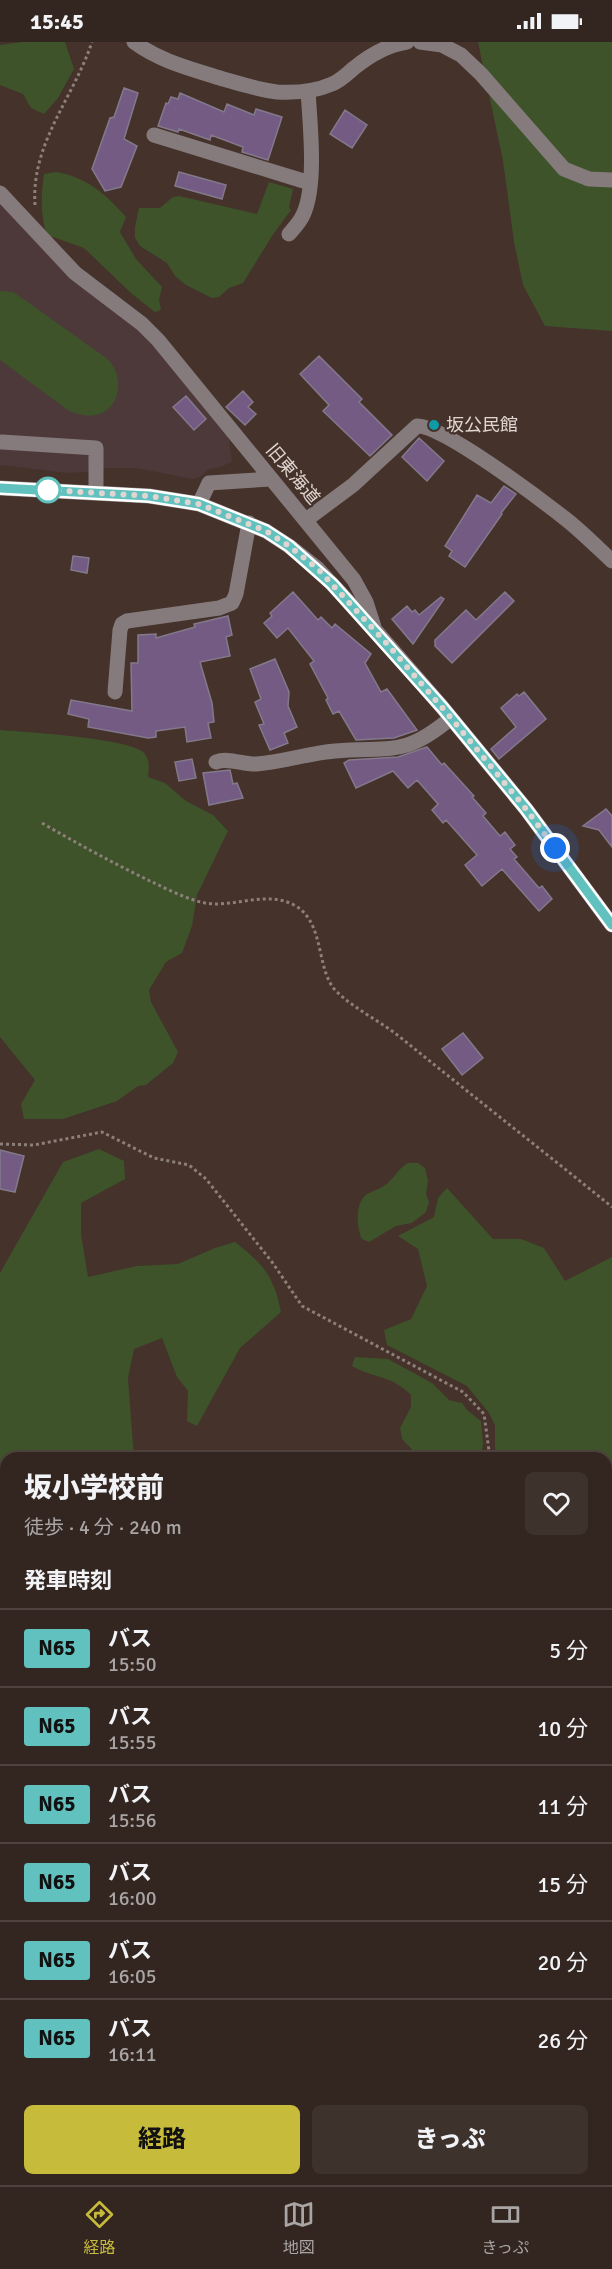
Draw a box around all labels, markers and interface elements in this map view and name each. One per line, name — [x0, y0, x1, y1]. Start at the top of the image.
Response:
text: 15:45 — [30, 8, 84, 35]
place label: 坂公民館 — [446, 414, 518, 436]
marker: 坂公民館 — [427, 418, 441, 432]
street label: 旧東海道 — [261, 439, 325, 509]
unlabelled marker — [35, 477, 61, 503]
your location — [540, 833, 570, 863]
text: 坂小学校前 — [24, 1471, 164, 1505]
button: heart — [525, 1472, 588, 1535]
text: 徒歩 · 4 分 · 240 m — [24, 1515, 182, 1540]
text: 発車時刻 — [24, 1567, 112, 1594]
text: バス — [108, 1625, 152, 1652]
text: N65 — [38, 1635, 76, 1661]
text: 5 分 — [549, 1637, 588, 1664]
text: 15:50 — [108, 1652, 157, 1677]
text: バス — [108, 1703, 152, 1730]
text: N65 — [38, 1713, 76, 1739]
text: 10 分 — [537, 1715, 588, 1742]
text: 15:55 — [108, 1730, 157, 1755]
text: バス — [108, 1781, 152, 1808]
text: N65 — [38, 1791, 76, 1817]
text: 11 分 — [537, 1793, 588, 1820]
text: 15:56 — [108, 1808, 157, 1833]
text: バス — [108, 1859, 152, 1886]
text: N65 — [38, 1869, 76, 1895]
text: 15 分 — [537, 1871, 588, 1898]
text: 16:00 — [108, 1886, 157, 1911]
text: バス — [108, 1937, 152, 1964]
text: N65 — [38, 1947, 76, 1973]
text: 20 分 — [537, 1949, 588, 1976]
text: 16:05 — [108, 1964, 157, 1989]
text: バス — [108, 2015, 152, 2042]
text: N65 — [38, 2025, 76, 2051]
text: 26 分 — [537, 2027, 588, 2054]
text: 16:11 — [108, 2042, 157, 2067]
button: 経路 — [24, 2105, 300, 2174]
button: きっぷ — [312, 2105, 588, 2174]
tab: 経路 — [83, 2198, 116, 2258]
tab: 地図 — [282, 2198, 315, 2258]
tab: きっぷ — [482, 2198, 529, 2258]

